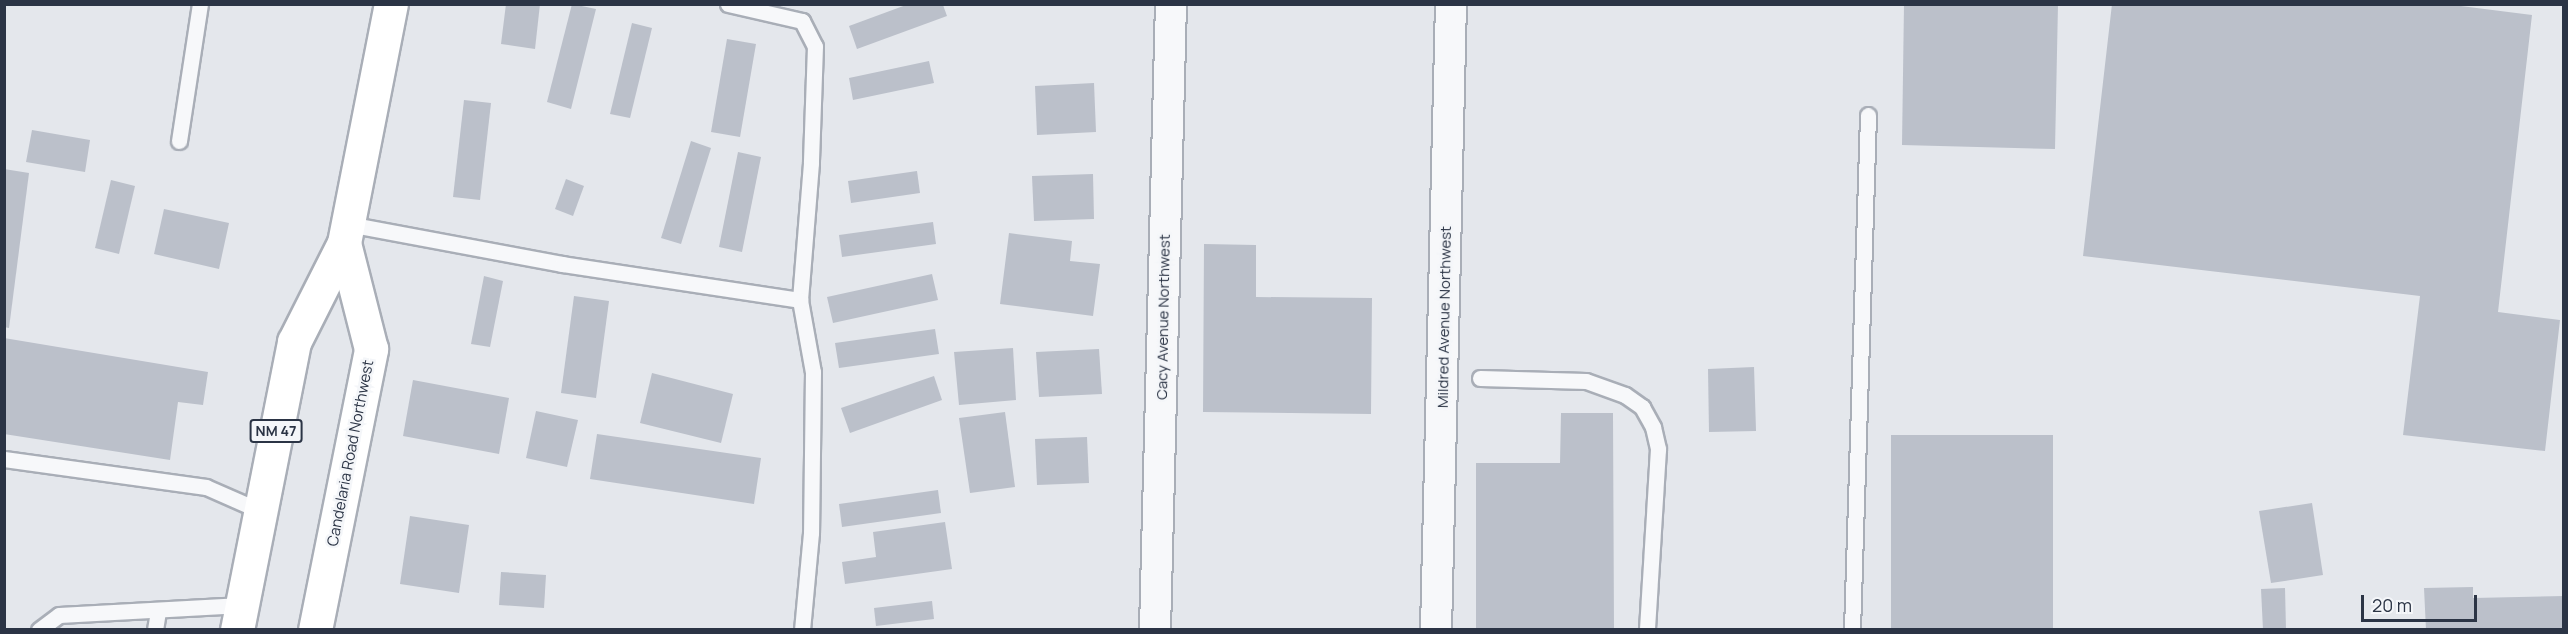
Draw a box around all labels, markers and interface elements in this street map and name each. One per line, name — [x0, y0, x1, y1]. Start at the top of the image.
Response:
street label: Mildred Avenue Northwest — [1433, 226, 1455, 408]
street label: Cacy Avenue Northwest — [1153, 234, 1173, 400]
street label: Candelaria Road Northwest — [323, 358, 377, 548]
road number: NM 47 — [249, 420, 303, 442]
scale bar — [2364, 583, 2480, 621]
text: 20 m — [2372, 593, 2412, 617]

